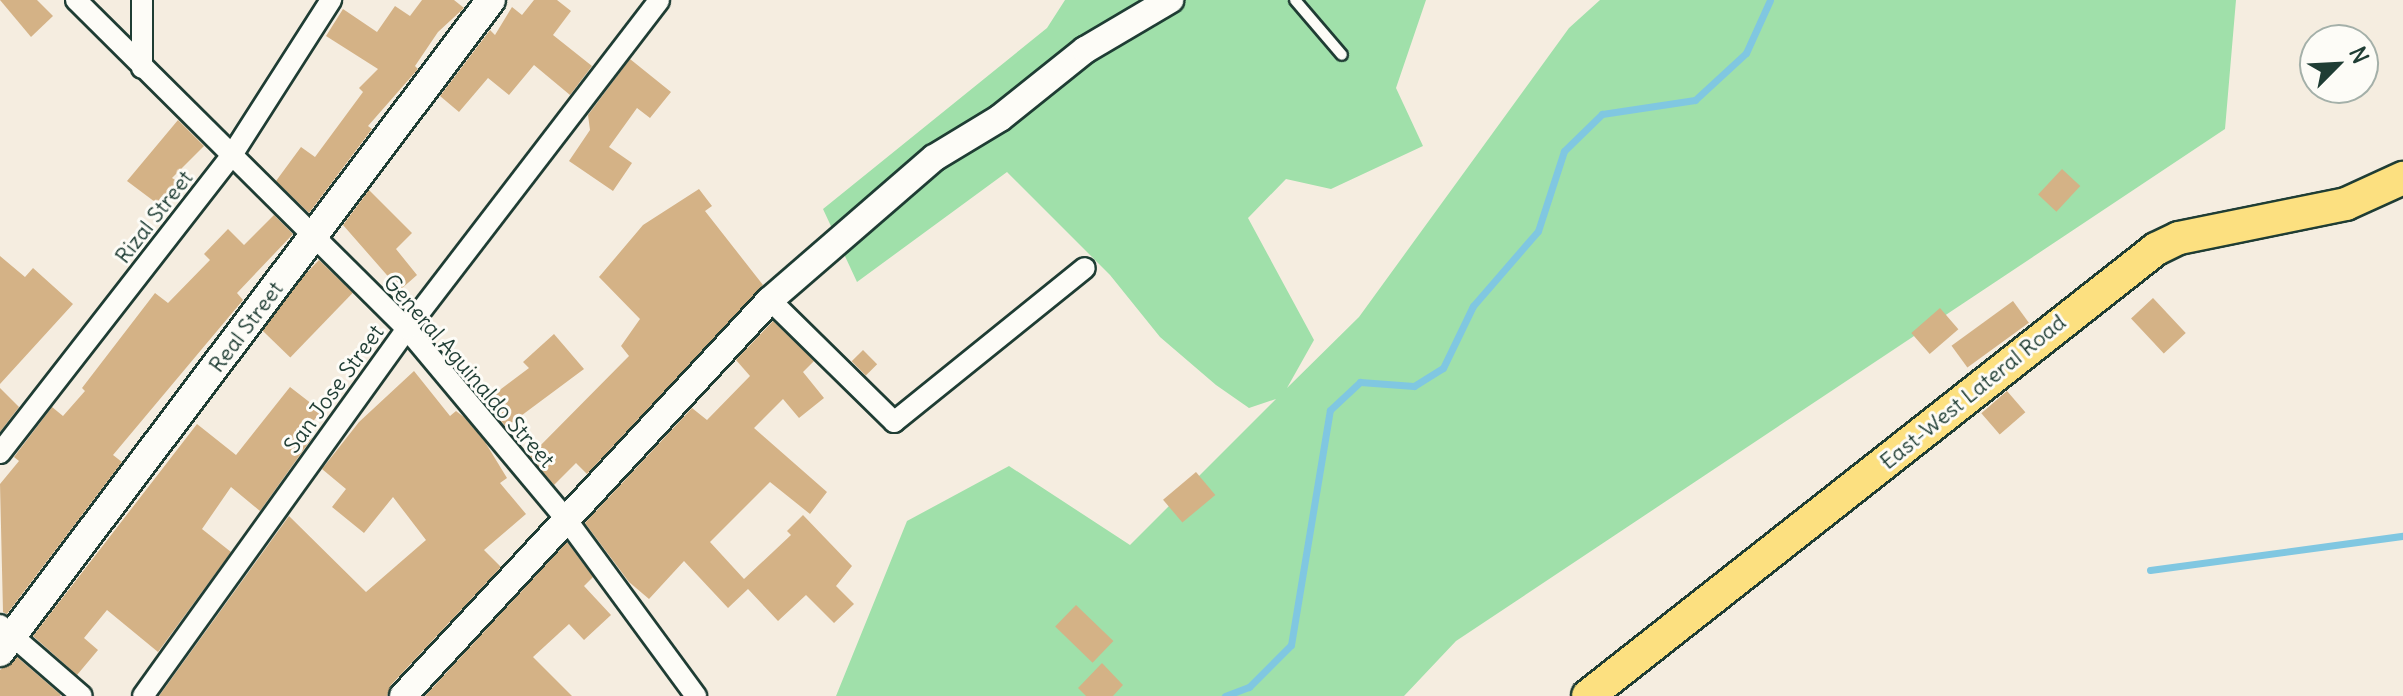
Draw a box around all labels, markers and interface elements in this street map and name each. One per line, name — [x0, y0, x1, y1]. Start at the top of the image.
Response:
north arrow — [2299, 24, 2379, 104]
text: N — [2343, 42, 2375, 68]
street label: Rizal Street — [110, 165, 198, 269]
street label: General Aguinaldo Street — [378, 269, 560, 473]
street label: Real Street — [203, 276, 289, 378]
street label: East-West Lateral Road — [1875, 309, 2071, 475]
street label: San Jose Street — [279, 320, 389, 458]

